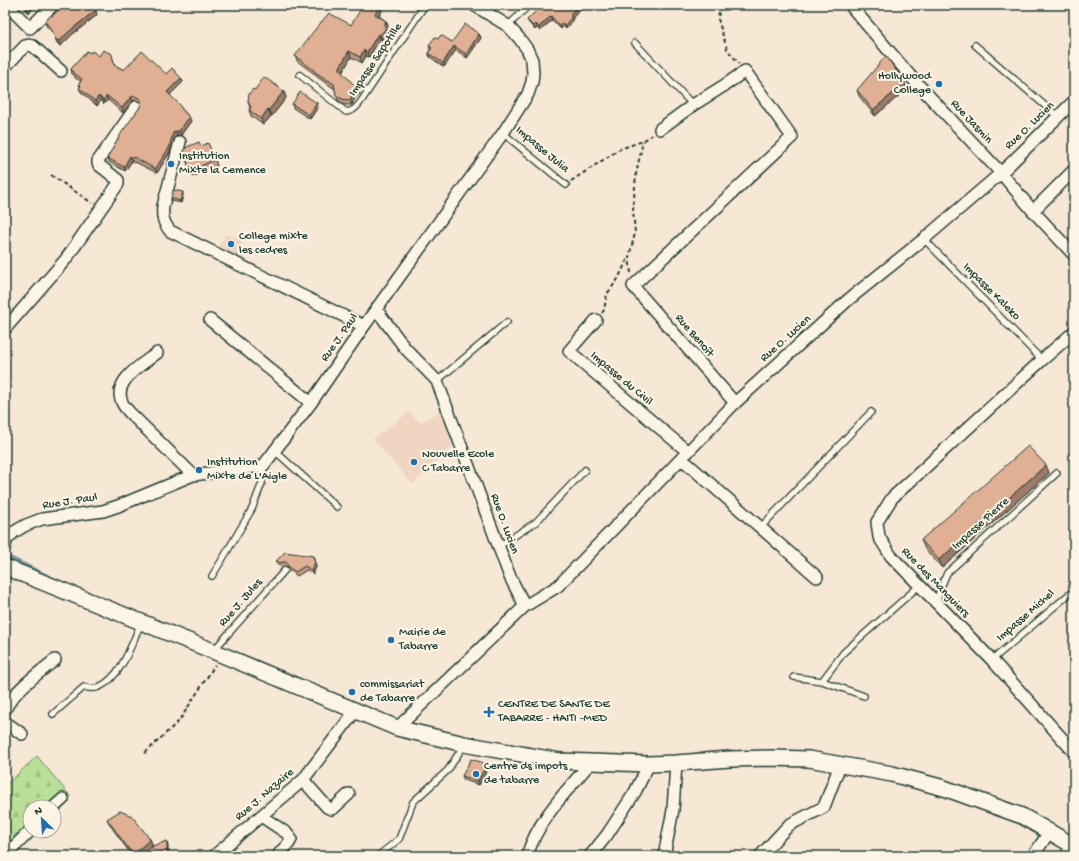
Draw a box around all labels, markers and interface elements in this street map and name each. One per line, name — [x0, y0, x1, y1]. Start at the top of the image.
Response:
street label: Impasse Sapotille — [346, 20, 406, 99]
place label: Hollywood College — [878, 70, 932, 98]
marker: Hollywood College — [934, 79, 944, 89]
street label: Rue Jasmin — [947, 97, 995, 147]
street label: Rue O. Lucien — [1002, 99, 1058, 153]
street label: Impasse Julia — [512, 124, 572, 177]
place label: Institution Mixte la Cemence — [179, 150, 267, 178]
marker: Institution Mixte la Cemence — [166, 159, 176, 169]
place label: College mixte les cedres — [239, 230, 308, 258]
marker: College mixte les cedres — [226, 239, 236, 249]
street label: Impasse Kaleko — [959, 260, 1023, 324]
street label: Rue J. Paul — [318, 311, 362, 365]
street label: Rue Benoît — [671, 312, 717, 361]
street label: Rue O. Lucien — [758, 312, 814, 365]
street label: Impasse du Civil — [587, 349, 655, 409]
place label: Nouvelle Ecole C Tabarre — [422, 448, 495, 476]
place label: Institution Mixte de L'Aigle — [207, 456, 288, 484]
marker: Nouvelle Ecole C Tabarre — [409, 457, 419, 467]
marker: Institution Mixte de L'Aigle — [194, 465, 204, 475]
street label: Rue J. Paul — [42, 491, 99, 513]
street label: Rue O. Lucien — [487, 492, 522, 556]
street label: Impasse Pierre — [950, 494, 1013, 553]
street label: Rue des Manguiers — [898, 545, 972, 621]
street label: Rue J. Jules — [216, 576, 266, 630]
street label: Impasse Michel — [994, 587, 1058, 645]
place label: Mairie de Tabarre — [398, 626, 447, 654]
marker: Mairie de Tabarre — [386, 635, 396, 645]
place label: commissariat de Tabarre — [360, 678, 425, 706]
marker: commissariat de Tabarre — [347, 687, 357, 697]
place label: CENTRE DE SANTE DE TABARRE - HAITI -MED — [497, 698, 610, 726]
marker: CENTRE DE SANTE DE TABARRE - HAITI -MED — [483, 706, 495, 718]
place label: Centre ds impots de tabarre — [484, 760, 568, 788]
street label: Rue J. Nazaire — [233, 765, 298, 824]
marker: Centre ds impots de tabarre — [471, 769, 481, 779]
north arrow — [22, 799, 62, 839]
text: N — [33, 805, 44, 819]

